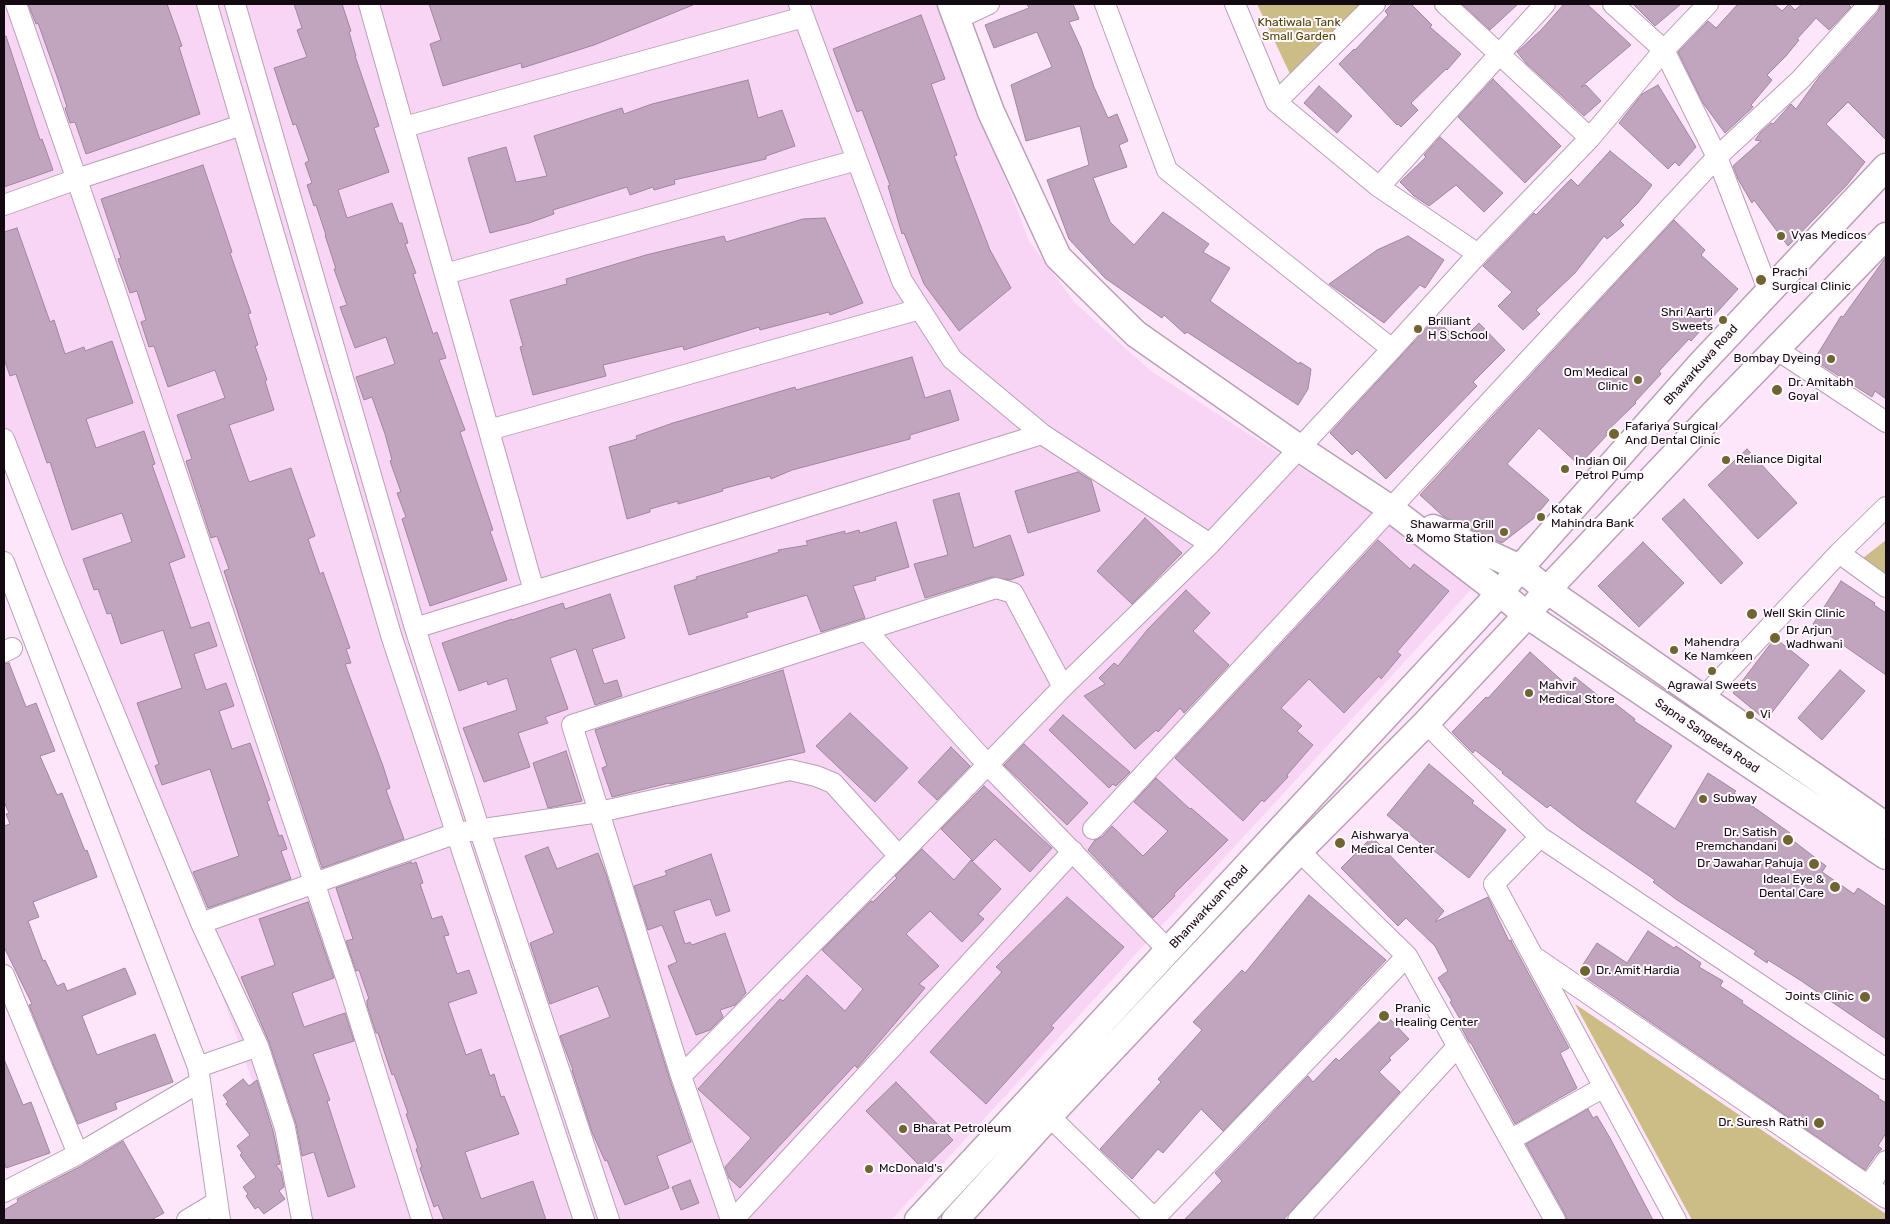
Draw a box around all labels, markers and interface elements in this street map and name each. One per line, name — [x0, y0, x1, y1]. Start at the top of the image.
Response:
park label: Khatiwala Tank Small Garden — [1257, 16, 1341, 44]
place label: Vyas Medicos — [1791, 229, 1867, 243]
marker: Vyas Medicos — [1775, 230, 1787, 242]
place label: Prachi Surgical Clinic — [1772, 266, 1851, 294]
marker: Prachi Surgical Clinic — [1754, 273, 1768, 287]
place label: Shri Aarti Sweets — [1661, 306, 1713, 334]
marker: Shri Aarti Sweets — [1717, 314, 1729, 326]
place label: Brilliant H S School — [1428, 315, 1488, 343]
street label: Bhawarkuwa Road — [1661, 322, 1741, 408]
marker: Brilliant H S School — [1412, 323, 1424, 335]
place label: Bombay Dyeing — [1734, 352, 1821, 366]
marker: Bombay Dyeing — [1825, 353, 1837, 365]
place label: Om Medical Clinic — [1564, 366, 1628, 394]
marker: Om Medical Clinic — [1632, 374, 1644, 386]
place label: Dr. Amitabh Goyal — [1788, 376, 1854, 404]
marker: Dr. Amitabh Goyal — [1770, 383, 1784, 397]
place label: Fafariya Surgical And Dental Clinic — [1625, 420, 1720, 448]
marker: Fafariya Surgical And Dental Clinic — [1607, 427, 1621, 441]
place label: Reliance Digital — [1736, 453, 1822, 467]
marker: Reliance Digital — [1720, 454, 1732, 466]
place label: Indian Oil Petrol Pump — [1575, 455, 1644, 483]
marker: Indian Oil Petrol Pump — [1559, 463, 1571, 475]
place label: Kotak Mahindra Bank — [1551, 503, 1634, 531]
marker: Kotak Mahindra Bank — [1535, 511, 1547, 523]
place label: Shawarma Grill & Momo Station — [1405, 518, 1494, 546]
marker: Shawarma Grill & Momo Station — [1498, 526, 1510, 538]
marker: Well Skin Clinic — [1745, 607, 1759, 621]
place label: Well Skin Clinic — [1763, 607, 1845, 621]
place label: Dr Arjun Wadhwani — [1786, 624, 1843, 652]
marker: Dr Arjun Wadhwani — [1768, 631, 1782, 645]
place label: Mahendra Ke Namkeen — [1684, 636, 1753, 664]
marker: Mahendra Ke Namkeen — [1668, 644, 1680, 656]
marker: Agrawal Sweets — [1706, 665, 1718, 677]
place label: Mahvir Medical Store — [1539, 679, 1615, 707]
place label: Agrawal Sweets — [1667, 679, 1757, 693]
marker: Mahvir Medical Store — [1523, 687, 1535, 699]
street label: Sapna Sangeeta Road — [1652, 696, 1762, 776]
place label: Vi — [1760, 708, 1771, 722]
marker: Vi — [1744, 709, 1756, 721]
place label: Subway — [1713, 792, 1757, 806]
marker: Subway — [1697, 793, 1709, 805]
place label: Dr. Satish Premchandani — [1696, 826, 1777, 854]
place label: Aishwarya Medical Center — [1351, 829, 1434, 857]
marker: Dr. Satish Premchandani — [1781, 833, 1795, 847]
marker: Aishwarya Medical Center — [1333, 836, 1347, 850]
place label: Dr Jawahar Pahuja — [1697, 857, 1803, 871]
marker: Dr Jawahar Pahuja — [1807, 857, 1821, 871]
street label: Bhanwarkuan Road — [1167, 862, 1251, 952]
place label: Ideal Eye & Dental Care — [1759, 873, 1824, 901]
marker: Ideal Eye & Dental Care — [1828, 880, 1842, 894]
marker: Dr. Amit Hardia — [1578, 964, 1592, 978]
place label: Dr. Amit Hardia — [1596, 964, 1680, 978]
place label: Joints Clinic — [1785, 990, 1854, 1004]
marker: Joints Clinic — [1858, 990, 1872, 1004]
place label: Pranic Healing Center — [1395, 1002, 1478, 1030]
marker: Pranic Healing Center — [1377, 1009, 1391, 1023]
place label: Dr. Suresh Rathi — [1718, 1116, 1808, 1130]
marker: Dr. Suresh Rathi — [1812, 1116, 1826, 1130]
place label: Bharat Petroleum — [913, 1122, 1011, 1136]
marker: Bharat Petroleum — [897, 1123, 909, 1135]
place label: McDonald's — [879, 1162, 943, 1176]
marker: McDonald's — [863, 1163, 875, 1175]

